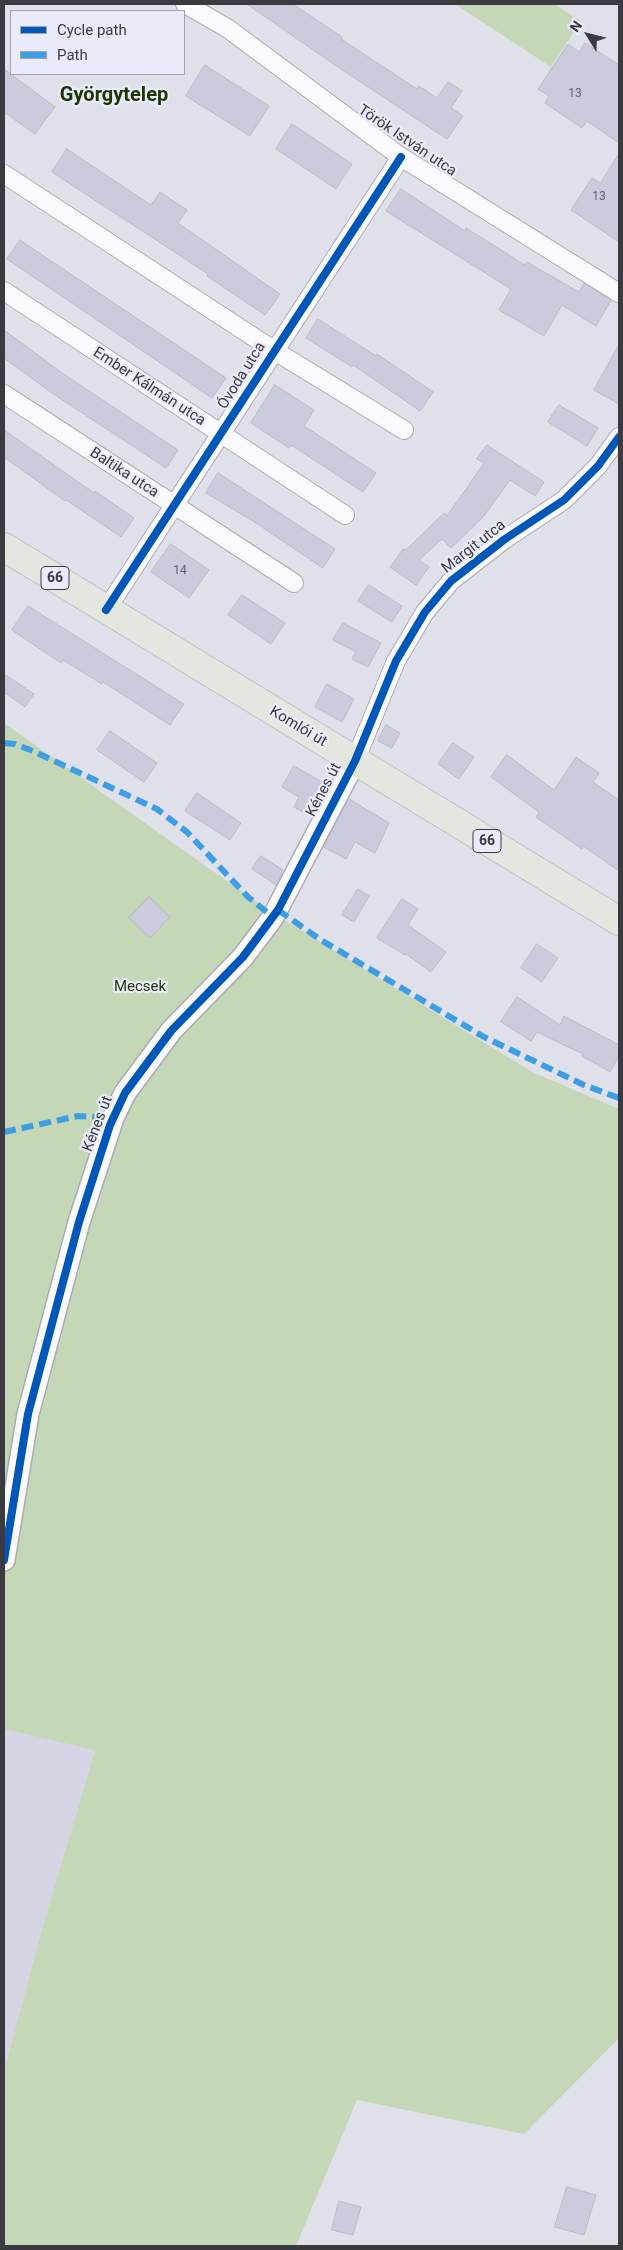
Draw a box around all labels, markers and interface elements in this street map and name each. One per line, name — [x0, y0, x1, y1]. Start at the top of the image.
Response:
legend — [10, 10, 185, 75]
north arrow — [563, 10, 613, 60]
text: N — [566, 17, 585, 35]
text: Cycle path — [57, 21, 127, 39]
text: Path — [57, 46, 88, 64]
district label: Györgytelep — [60, 84, 168, 108]
house number: 13 — [568, 87, 582, 101]
street label: Török István utca — [354, 101, 460, 181]
house number: 13 — [592, 190, 606, 204]
street label: Óvoda utca — [214, 339, 270, 413]
street label: Ember Kálmán utca — [89, 344, 209, 430]
street label: Baltika utca — [86, 444, 162, 502]
street label: Margit utca — [438, 516, 510, 578]
house number: 14 — [173, 564, 187, 578]
road number: 66 — [41, 566, 69, 590]
street label: Komlói út — [266, 703, 330, 751]
street label: Kénes út — [302, 760, 346, 820]
road number: 66 — [473, 829, 501, 852]
park label: Mecsek — [114, 978, 166, 996]
street label: Kénes út — [79, 1094, 117, 1154]

